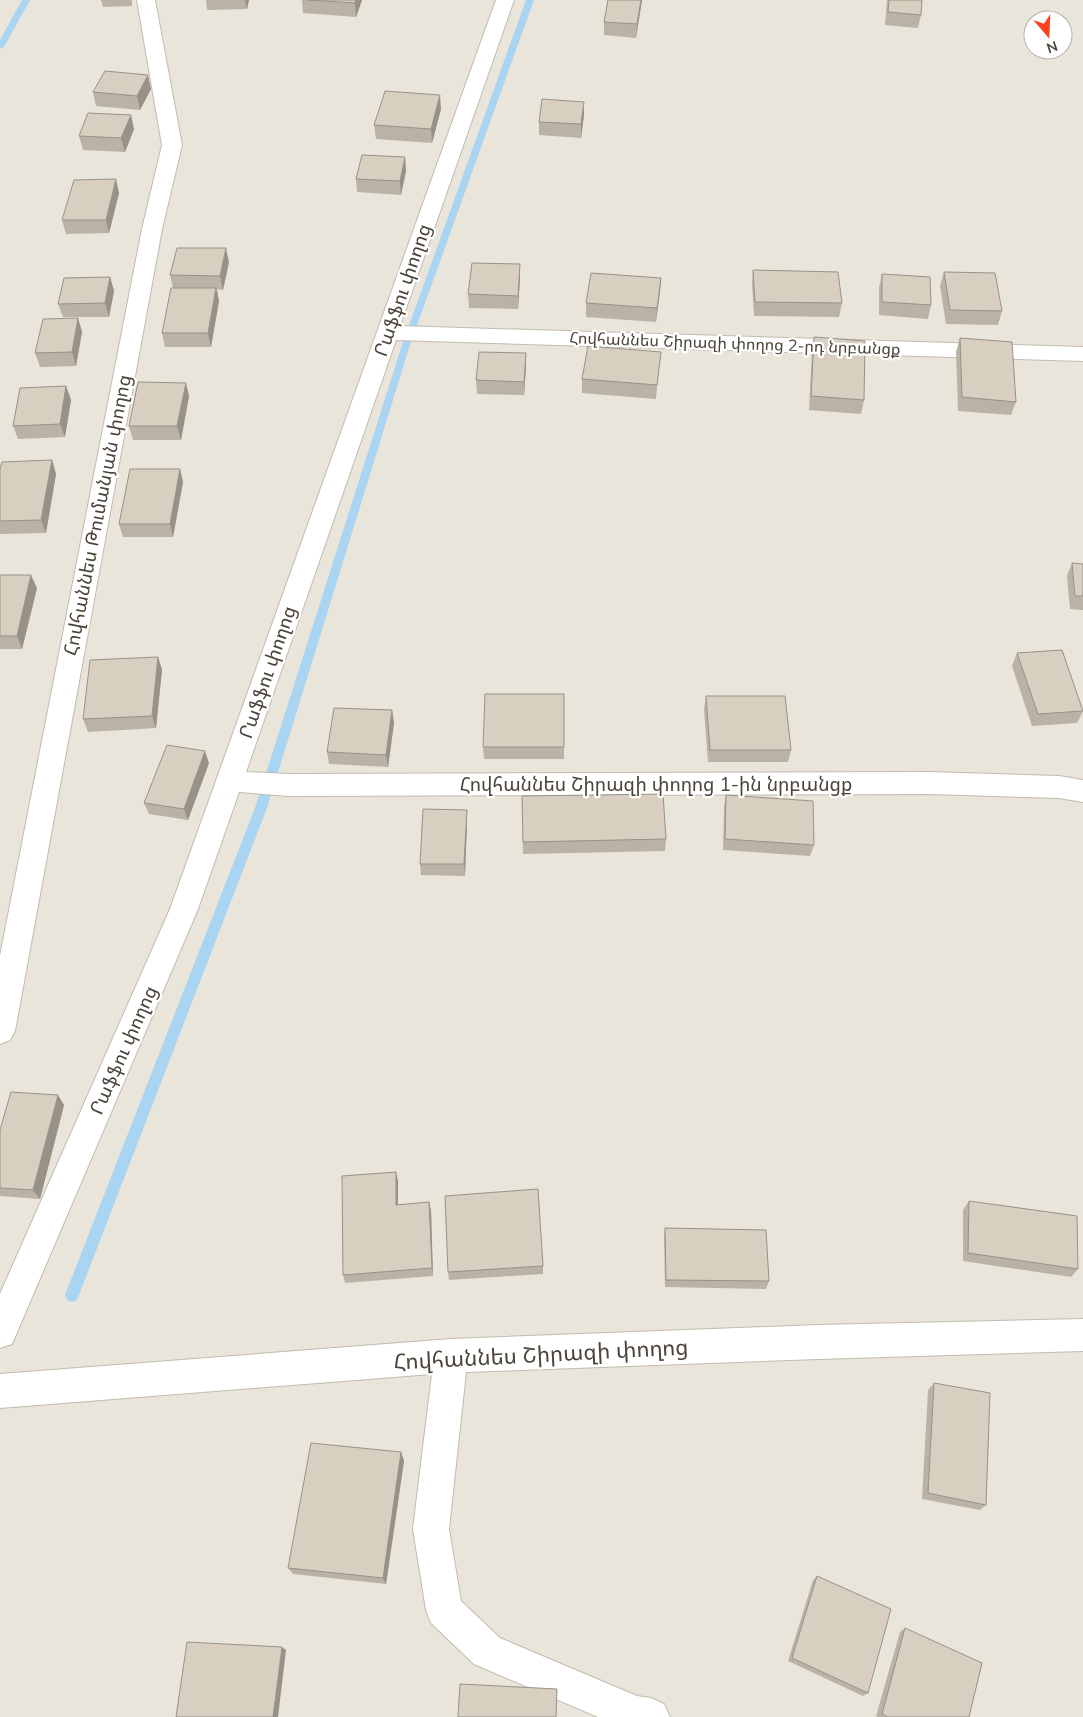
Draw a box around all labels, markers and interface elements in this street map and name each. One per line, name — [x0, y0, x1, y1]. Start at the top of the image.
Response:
north arrow — [1023, 10, 1073, 60]
text: N — [1044, 37, 1060, 58]
street label: Րաֆֆու փողոց — [368, 221, 436, 359]
street label: Հովհաննես Շիրազի փողոց 2-րդ նրբանցք — [569, 327, 901, 359]
street label: Հովհաննես Թումանյան փողոց — [58, 372, 136, 658]
street label: Րաֆֆու փողոց — [233, 603, 301, 741]
street label: Հովհաննես Շիրազի փողոց 1-ին նրբանցք — [460, 772, 852, 796]
street label: Րաֆֆու փողոց — [84, 982, 162, 1118]
street label: Հովհաննես Շիրազի փողոց — [393, 1332, 689, 1376]

